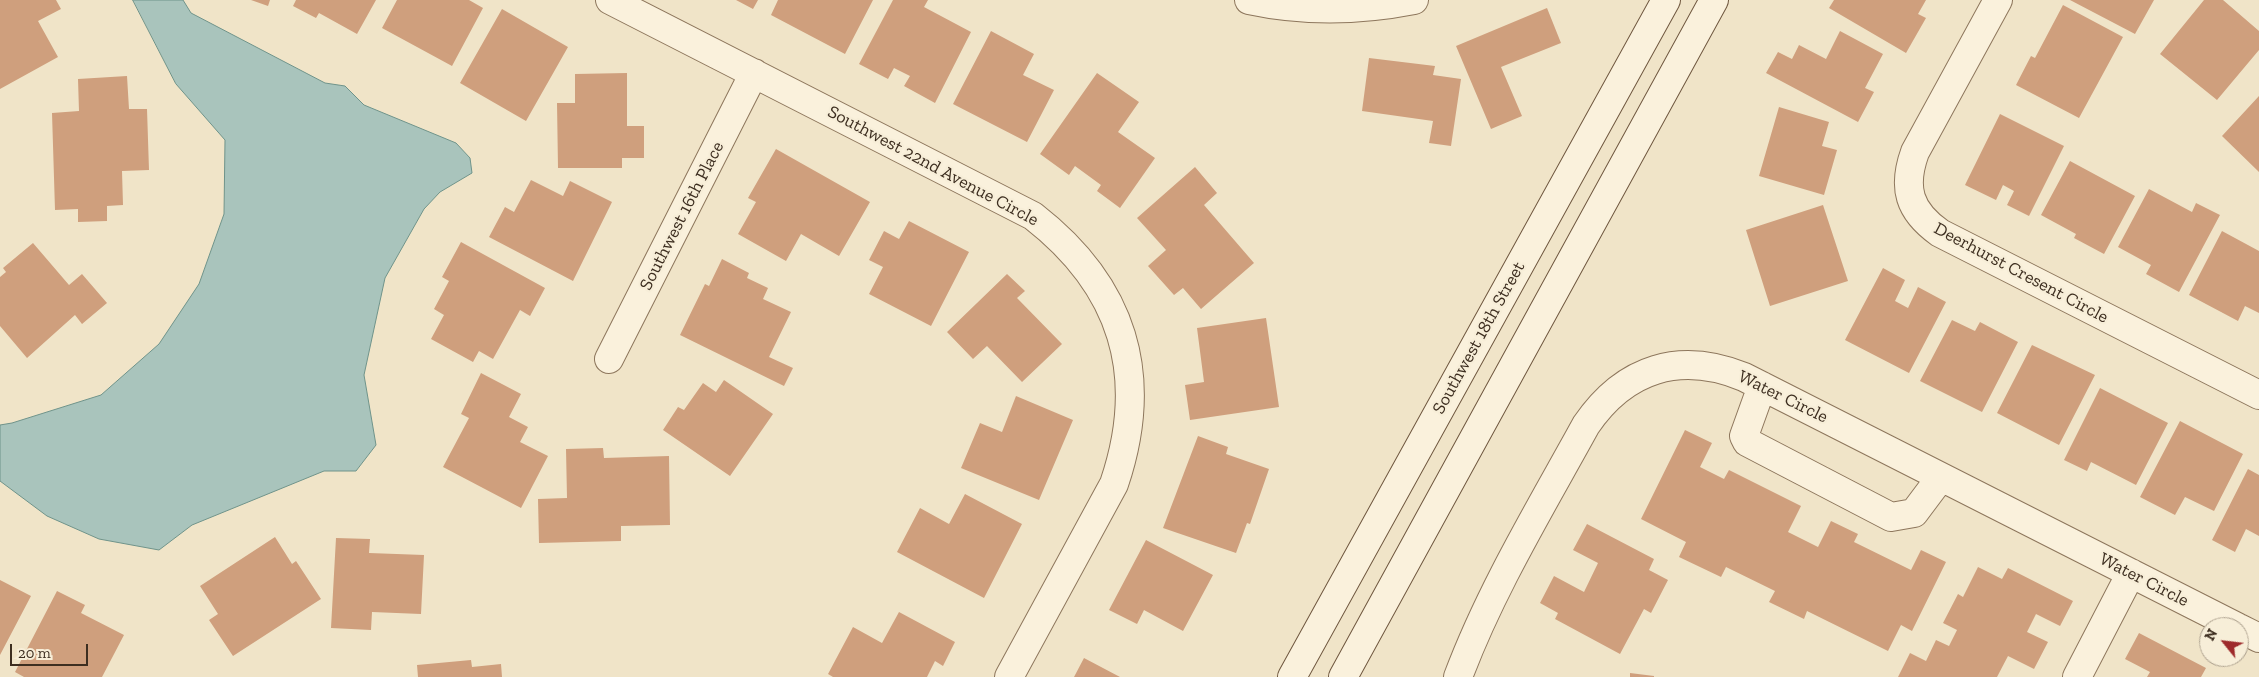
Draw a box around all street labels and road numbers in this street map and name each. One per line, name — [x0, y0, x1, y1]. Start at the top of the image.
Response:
street label: Southwest 22nd Avenue Circle — [824, 101, 1042, 231]
street label: Southwest 16th Place — [635, 138, 729, 294]
street label: Deerhurst Cresent Circle — [1930, 218, 2112, 328]
street label: Southwest 18th Street — [1428, 258, 1530, 418]
street label: Water Circle — [1735, 366, 1831, 428]
street label: Water Circle — [2096, 548, 2192, 612]

